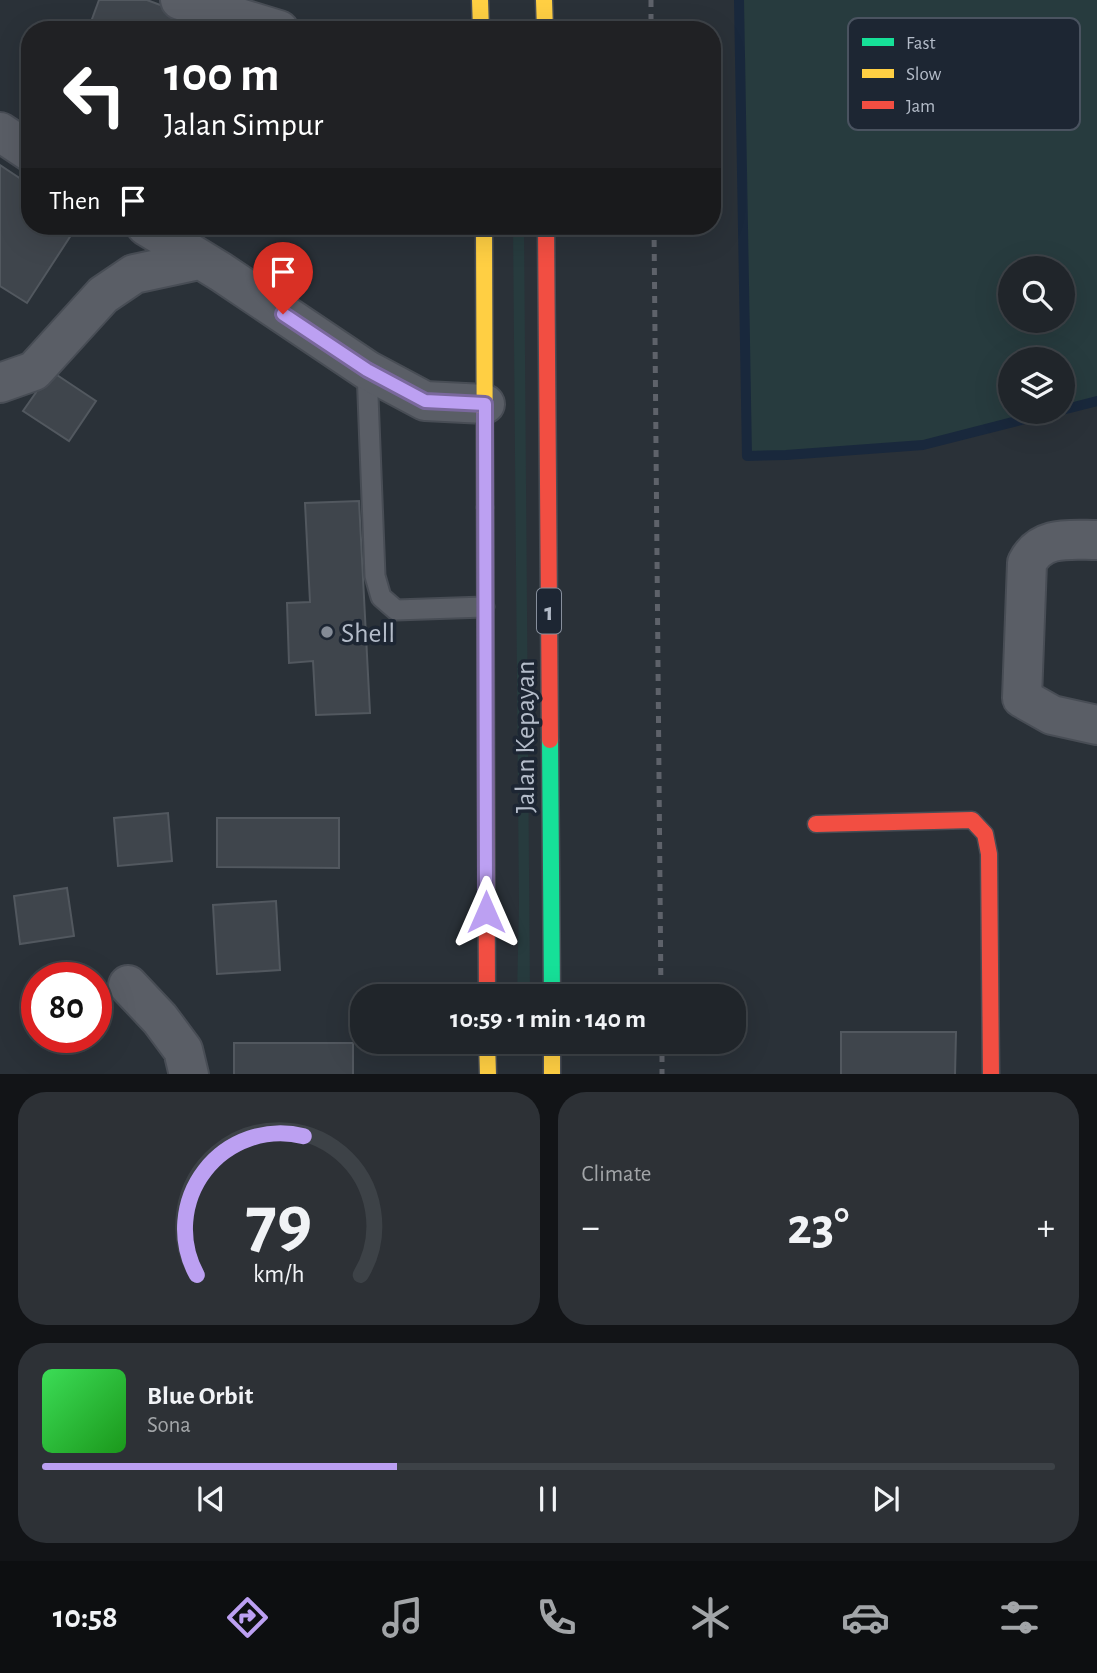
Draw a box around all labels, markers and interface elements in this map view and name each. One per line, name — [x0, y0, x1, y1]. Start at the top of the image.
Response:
legend — [848, 18, 1080, 130]
text: Fast — [906, 34, 936, 53]
icon: left — [49, 49, 140, 140]
text: 100 m — [164, 51, 280, 100]
text: Slow — [906, 65, 942, 84]
text: Jam — [906, 97, 935, 116]
text: Jalan Simpur — [164, 109, 323, 141]
icon: arrive — [114, 182, 152, 220]
text: Then — [49, 188, 100, 214]
pin — [253, 242, 313, 314]
icon: arrive — [264, 253, 302, 291]
map controls — [998, 256, 1075, 424]
button: search — [998, 256, 1075, 333]
button: layers — [998, 347, 1075, 424]
road number: 1 — [537, 589, 561, 634]
place label: Shell — [341, 620, 395, 648]
marker: Shell — [319, 624, 335, 640]
street label: Jalan Kepayan — [512, 661, 540, 813]
position arrow — [449, 875, 523, 949]
speed limit sign: 80 — [21, 962, 112, 1053]
text: 10:59 · 1 min · 140 m — [450, 1006, 646, 1032]
text: Climate — [582, 1163, 651, 1186]
text: 79 — [245, 1187, 312, 1260]
text: 23° — [787, 1201, 849, 1253]
text: − — [582, 1209, 600, 1247]
text: + — [1037, 1209, 1055, 1247]
text: km/h — [253, 1261, 305, 1286]
text: Blue Orbit — [147, 1383, 253, 1409]
text: Sona — [147, 1414, 191, 1437]
icon: previous — [192, 1480, 230, 1518]
icon: pause — [529, 1480, 567, 1518]
icon: next — [867, 1480, 905, 1518]
icon: directions — [223, 1593, 272, 1642]
icon: music — [378, 1593, 427, 1642]
icon: phone — [532, 1593, 581, 1642]
icon: climate — [686, 1593, 735, 1642]
icon: car — [841, 1593, 890, 1642]
icon: filters — [995, 1593, 1044, 1642]
text: 10:58 — [53, 1601, 118, 1633]

